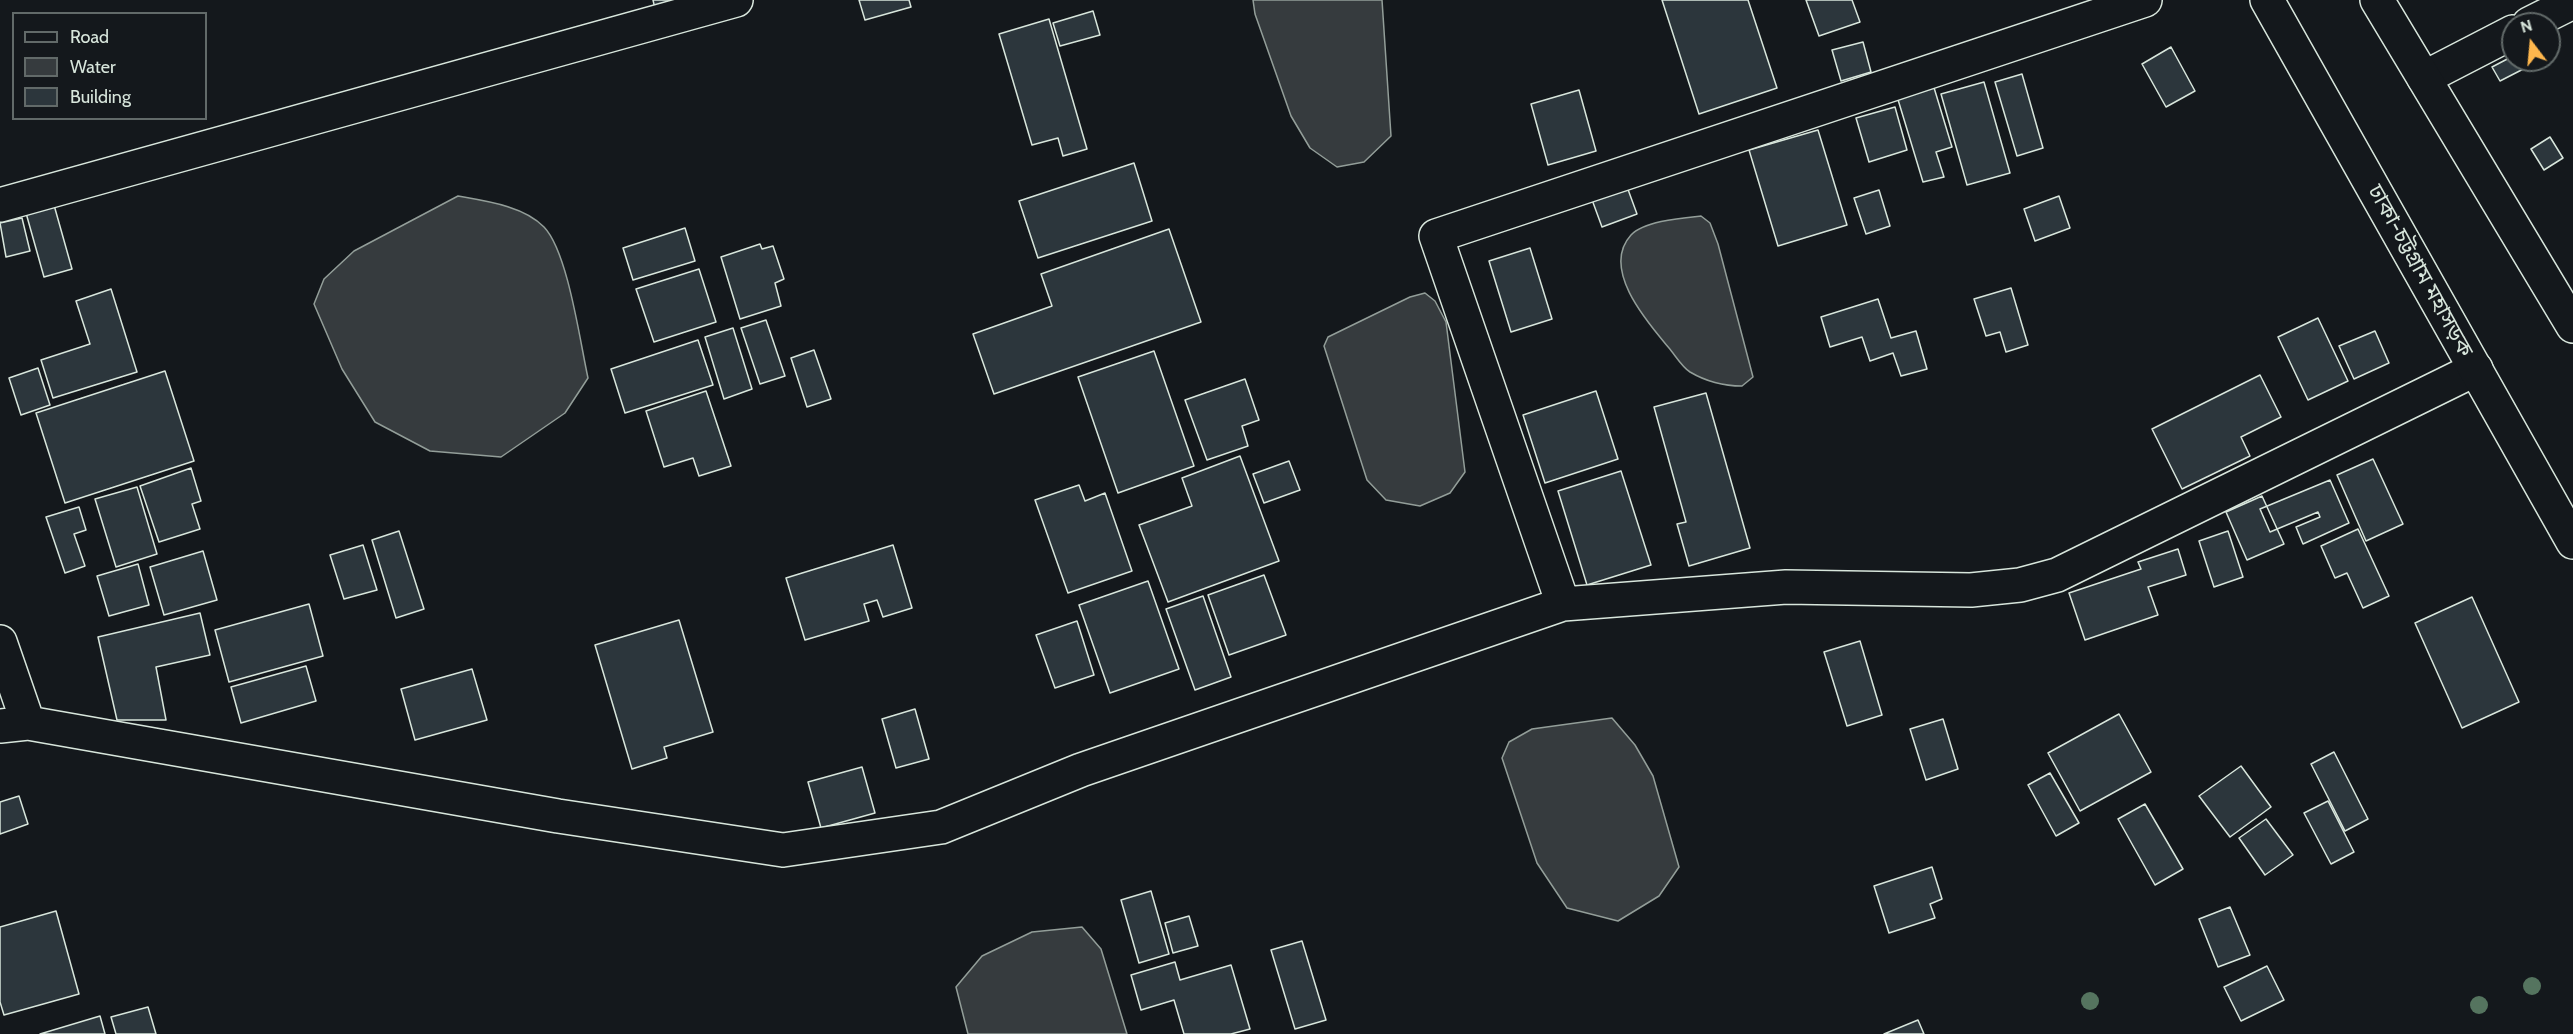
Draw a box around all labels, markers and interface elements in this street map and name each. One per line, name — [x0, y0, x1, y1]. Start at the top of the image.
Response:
legend — [12, 12, 207, 120]
north arrow — [2501, 12, 2561, 72]
text: N — [2518, 15, 2535, 37]
text: Road — [70, 26, 109, 48]
text: Water — [70, 56, 116, 78]
text: Building — [70, 86, 131, 108]
street label: ঢাকা-চট্টগ্রাম মহাসড়ক — [2362, 180, 2478, 362]

